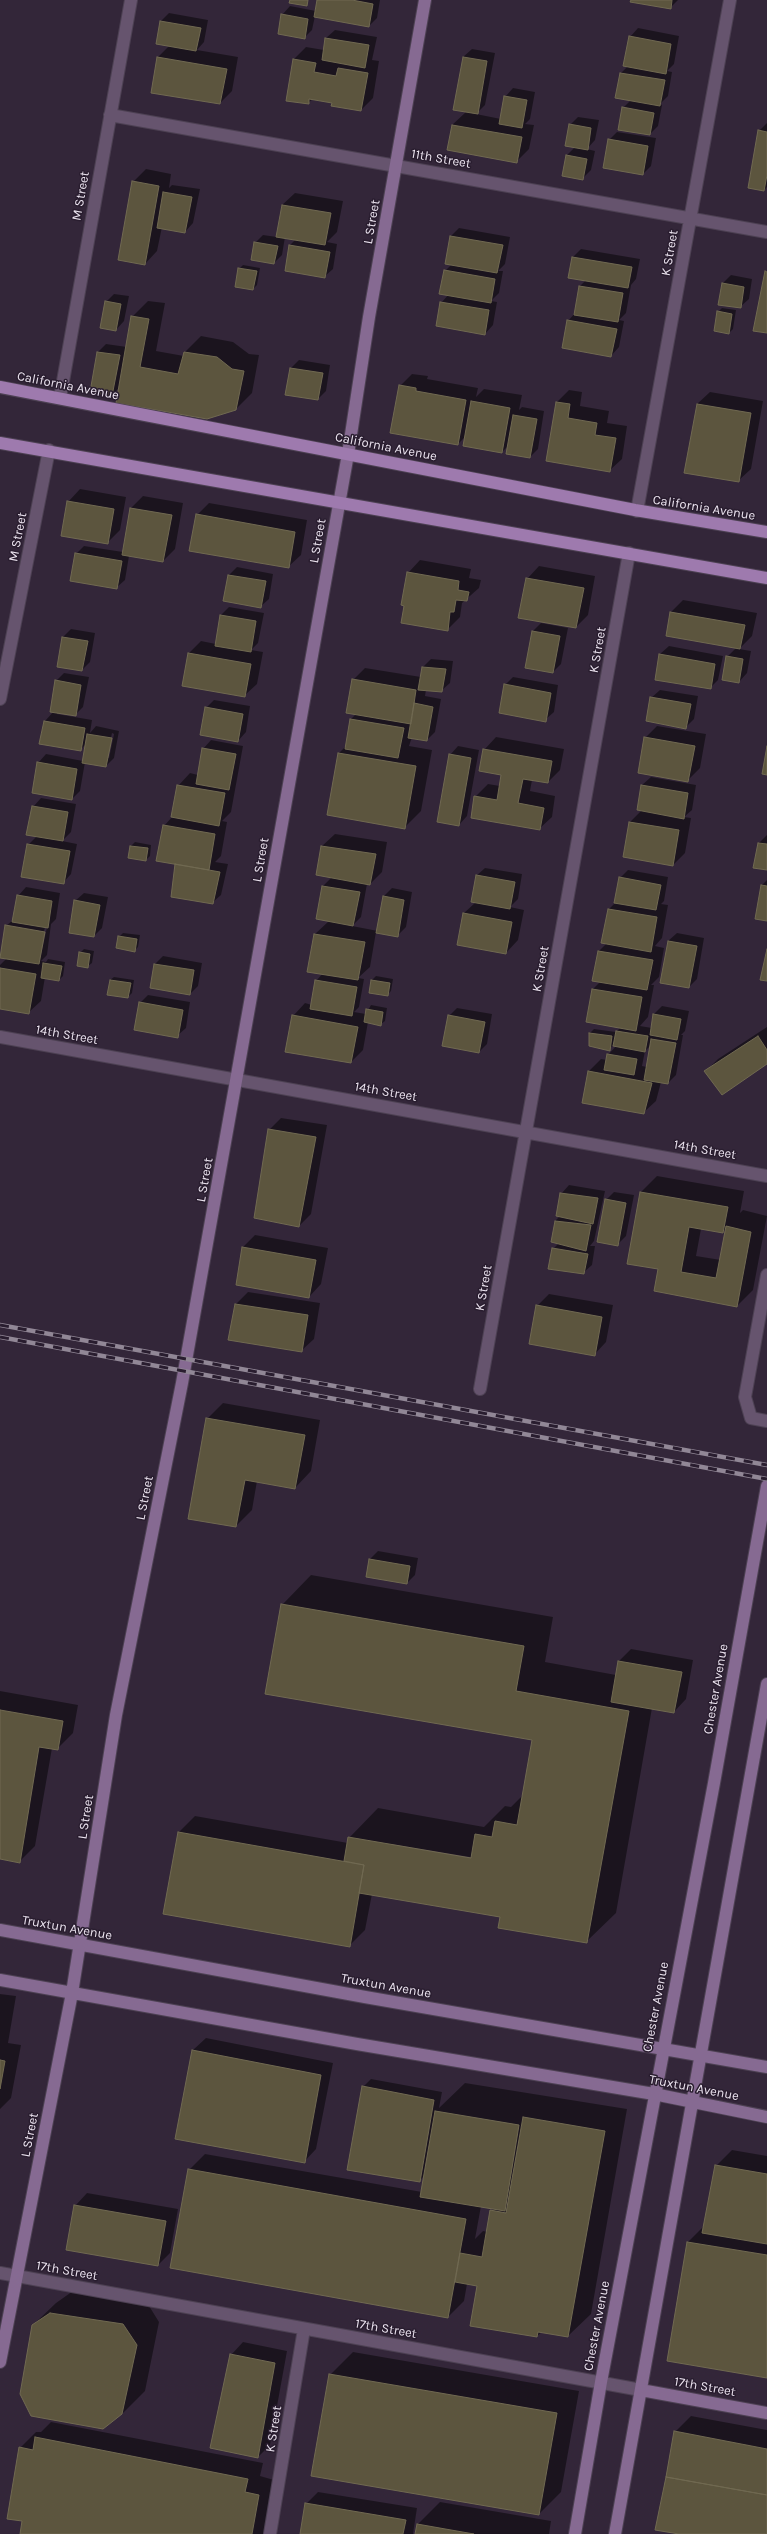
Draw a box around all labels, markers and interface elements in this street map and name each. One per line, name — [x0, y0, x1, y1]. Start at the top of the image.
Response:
street label: 11th Street — [410, 146, 472, 172]
street label: M Street — [69, 170, 93, 222]
street label: L Street — [360, 199, 384, 245]
street label: K Street — [658, 229, 682, 277]
street label: California Avenue — [16, 368, 120, 404]
street label: California Avenue — [334, 429, 438, 465]
street label: California Avenue — [652, 492, 756, 524]
street label: M Street — [6, 511, 30, 563]
street label: L Street — [306, 518, 330, 564]
street label: K Street — [586, 626, 610, 674]
street label: L Street — [249, 837, 273, 883]
street label: K Street — [529, 945, 553, 993]
street label: 14th Street — [35, 1022, 99, 1048]
street label: 14th Street — [354, 1079, 418, 1105]
street label: 14th Street — [673, 1137, 737, 1163]
street label: L Street — [193, 1157, 217, 1203]
street label: K Street — [472, 1264, 496, 1312]
street label: L Street — [133, 1474, 157, 1522]
street label: Chester Avenue — [700, 1643, 732, 1735]
street label: L Street — [75, 1794, 97, 1840]
street label: Truxtun Avenue — [21, 1912, 113, 1944]
street label: Chester Avenue — [640, 1961, 672, 2053]
street label: Truxtun Avenue — [340, 1970, 432, 2002]
street label: Truxtun Avenue — [648, 2072, 740, 2104]
street label: L Street — [18, 2111, 42, 2159]
street label: 17th Street — [35, 2258, 99, 2284]
street label: Chester Avenue — [581, 2280, 613, 2372]
street label: 17th Street — [354, 2316, 418, 2342]
street label: 17th Street — [673, 2374, 737, 2400]
street label: K Street — [263, 2405, 285, 2453]

